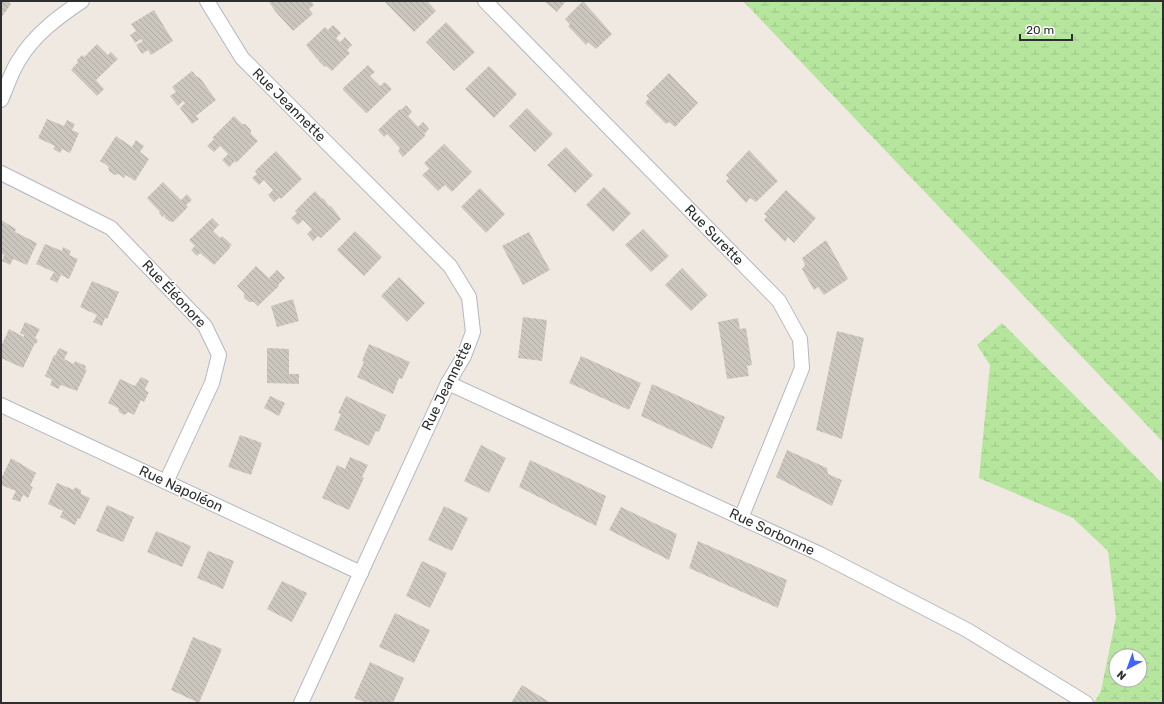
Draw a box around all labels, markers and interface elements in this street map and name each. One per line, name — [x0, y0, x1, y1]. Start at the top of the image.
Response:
scale bar — [1020, 16, 1072, 42]
text: 20 m — [1026, 23, 1054, 37]
street label: Rue Jeannette — [249, 65, 329, 145]
street label: Rue Surette — [681, 201, 747, 269]
street label: Rue Éléonore — [138, 256, 210, 331]
street label: Rue Jeannette — [418, 339, 476, 433]
street label: Rue Napoléon — [136, 462, 226, 516]
street label: Rue Sorbonne — [727, 505, 817, 559]
north arrow — [1108, 648, 1148, 688]
text: N — [1114, 668, 1129, 683]

